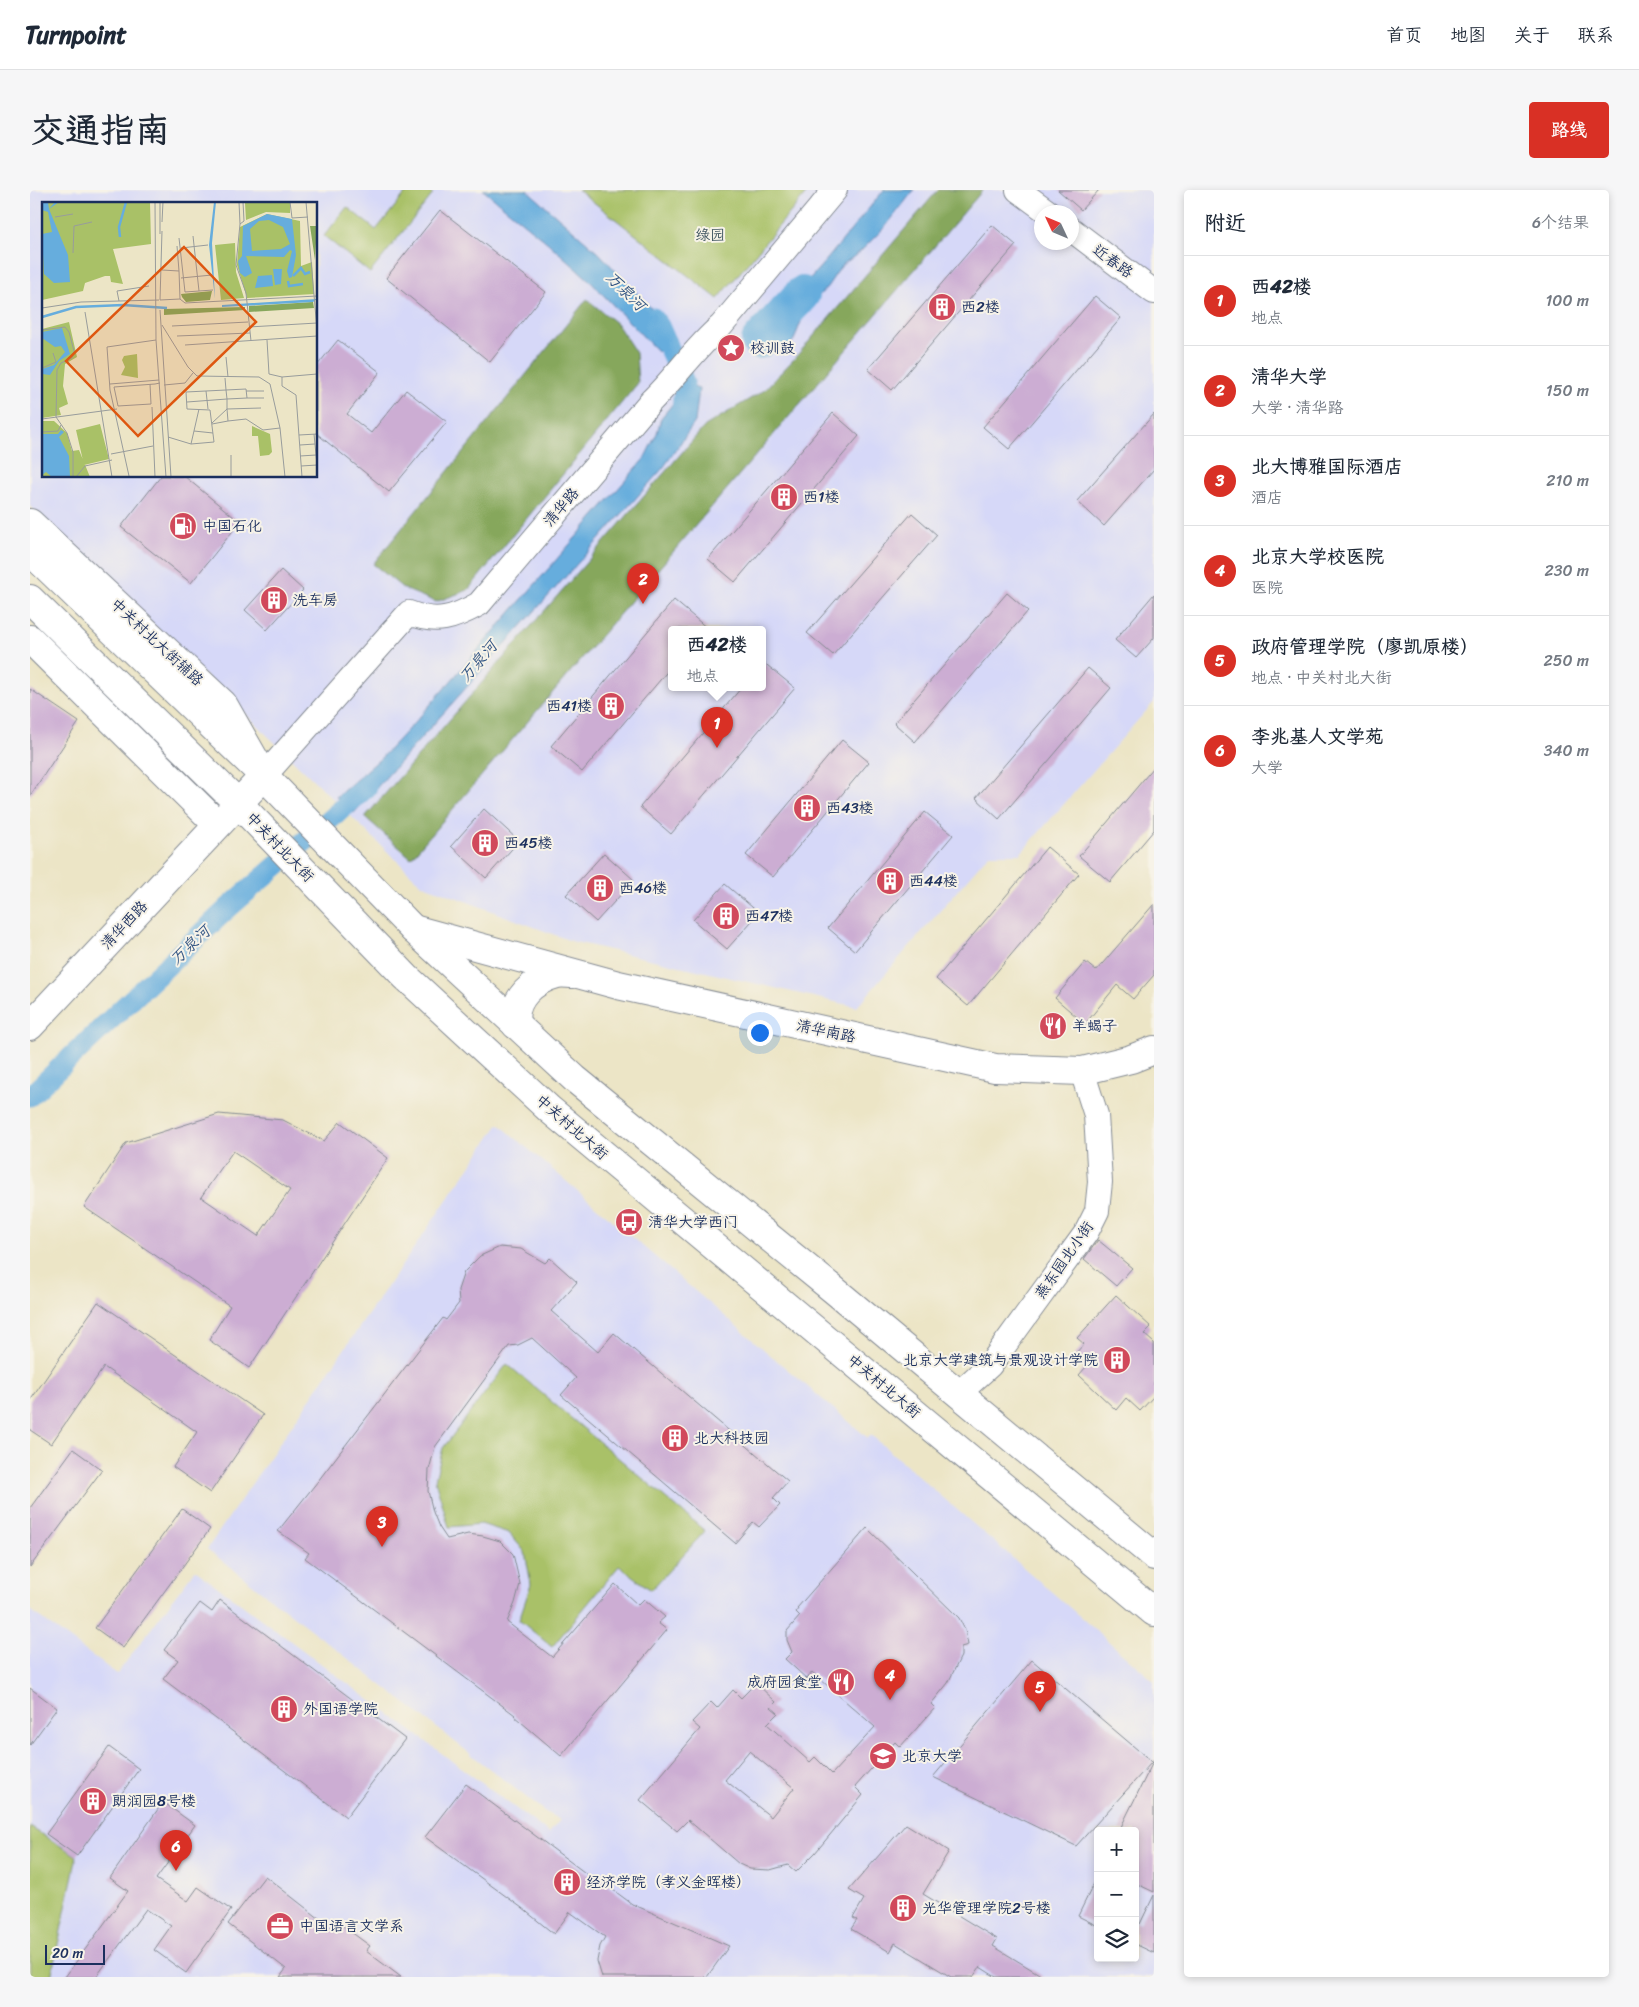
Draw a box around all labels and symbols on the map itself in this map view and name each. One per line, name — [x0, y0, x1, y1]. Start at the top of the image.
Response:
inset map — [42, 202, 318, 478]
north arrow — [1034, 205, 1079, 250]
park label: 绿园 — [695, 222, 725, 248]
street label: 近春路 — [1087, 237, 1139, 285]
water label: 万泉河 — [599, 264, 655, 320]
building icon: 西2楼 — [927, 292, 957, 322]
place label: 西2楼 — [961, 294, 1000, 320]
place icon: 校训鼓 — [716, 333, 746, 363]
place label: 校训鼓 — [750, 335, 795, 361]
street label: 清华路 — [537, 481, 585, 533]
building icon: 西1楼 — [769, 482, 799, 512]
place label: 西1楼 — [803, 484, 839, 510]
fuel station icon: 中国石化 — [168, 511, 198, 541]
place label: 中国石化 — [202, 513, 262, 539]
pin: 2 — [627, 563, 659, 604]
building icon: 洗车房 — [259, 585, 289, 615]
place label: 洗车房 — [293, 587, 338, 613]
street label: 中关村北大街辅路 — [104, 592, 210, 692]
water label: 万泉河 — [451, 631, 507, 689]
building icon: 西41楼 — [596, 691, 626, 721]
place label: 西41楼 — [546, 693, 592, 719]
pin: 1 — [701, 707, 733, 748]
building icon: 西43楼 — [792, 793, 822, 823]
place label: 西43楼 — [826, 795, 874, 821]
street label: 中关村北大街 — [239, 806, 321, 888]
building icon: 西45楼 — [470, 828, 500, 858]
place label: 西45楼 — [504, 830, 553, 856]
building icon: 西44楼 — [875, 866, 905, 896]
place label: 西44楼 — [909, 868, 958, 894]
building icon: 西46楼 — [585, 873, 615, 903]
place label: 西46楼 — [619, 875, 667, 901]
street label: 清华西路 — [94, 894, 154, 956]
building icon: 西47楼 — [711, 901, 741, 931]
place label: 西47楼 — [745, 903, 793, 929]
water label: 万泉河 — [163, 916, 220, 972]
restaurant icon: 羊蝎子 — [1038, 1011, 1068, 1041]
street label: 清华南路 — [794, 1012, 858, 1050]
place label: 羊蝎子 — [1072, 1013, 1117, 1039]
your location — [747, 1020, 773, 1046]
street label: 中关村北大街 — [530, 1088, 614, 1166]
bus stop icon: 清华大学西门 — [614, 1207, 644, 1237]
place label: 清华大学西门 — [648, 1209, 738, 1235]
street label: 燕东园北小街 — [1028, 1216, 1100, 1304]
building icon: 北京大学建筑与景观设计学院 — [1102, 1345, 1132, 1375]
street label: 中关村北大街 — [841, 1347, 927, 1425]
place label: 北京大学建筑与景观设计学院 — [903, 1347, 1098, 1373]
building icon: 北大科技园 — [660, 1423, 690, 1453]
place label: 北大科技园 — [694, 1425, 769, 1451]
pin: 3 — [366, 1506, 398, 1547]
pin: 4 — [874, 1659, 906, 1700]
restaurant icon: 成府园食堂 — [826, 1667, 856, 1697]
place label: 成府园食堂 — [747, 1669, 822, 1695]
pin: 5 — [1024, 1671, 1056, 1712]
building icon: 外国语学院 — [269, 1694, 299, 1724]
place label: 外国语学院 — [303, 1696, 378, 1722]
school or university icon: 北京大学 — [868, 1741, 898, 1771]
place label: 北京大学 — [902, 1743, 962, 1769]
building icon: 朗润园8号楼 — [78, 1786, 108, 1816]
place label: 朗润园8号楼 — [112, 1788, 196, 1814]
pin: 6 — [160, 1830, 192, 1871]
building icon: 经济学院（孝义金晖楼） — [552, 1867, 582, 1897]
place label: 经济学院（孝义金晖楼） — [586, 1869, 751, 1895]
building icon: 光华管理学院2号楼 — [888, 1893, 918, 1923]
place label: 光华管理学院2号楼 — [922, 1895, 1051, 1921]
office icon: 中国语言文学系 — [265, 1911, 295, 1941]
place label: 中国语言文学系 — [299, 1913, 404, 1939]
scale bar — [45, 1942, 105, 1965]

